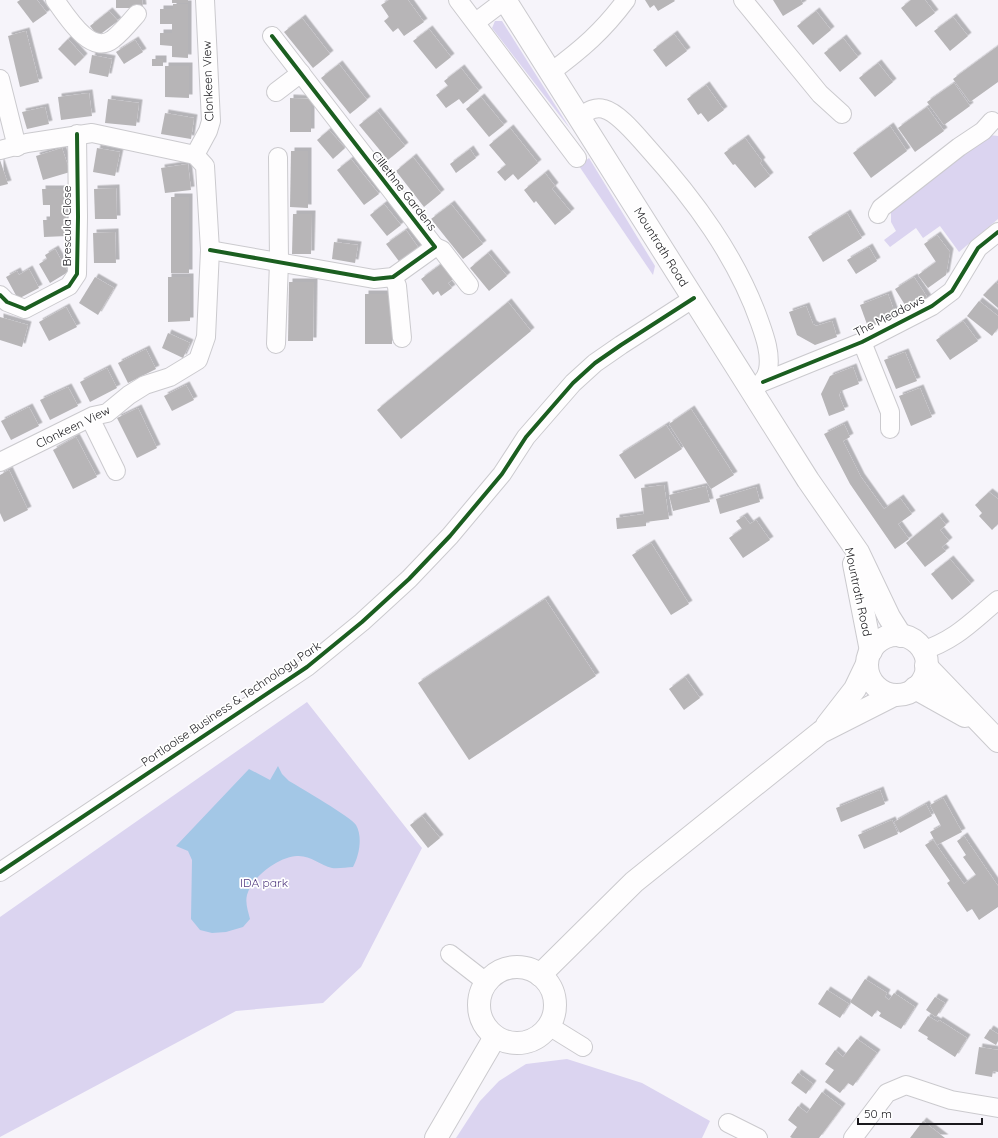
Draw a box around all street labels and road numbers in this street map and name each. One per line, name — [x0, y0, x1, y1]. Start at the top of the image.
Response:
street label: Clonkeen View — [199, 40, 216, 122]
street label: Cillethne Gardens — [369, 148, 440, 234]
street label: Brescula Close — [59, 185, 74, 267]
street label: Mountrath Road — [631, 204, 692, 289]
street label: The Meadows — [851, 291, 927, 340]
street label: Clonkeen View — [33, 402, 112, 451]
street label: Mountrath Road — [842, 546, 875, 638]
street label: Portlaoise Business & Technology Park — [138, 638, 323, 770]

